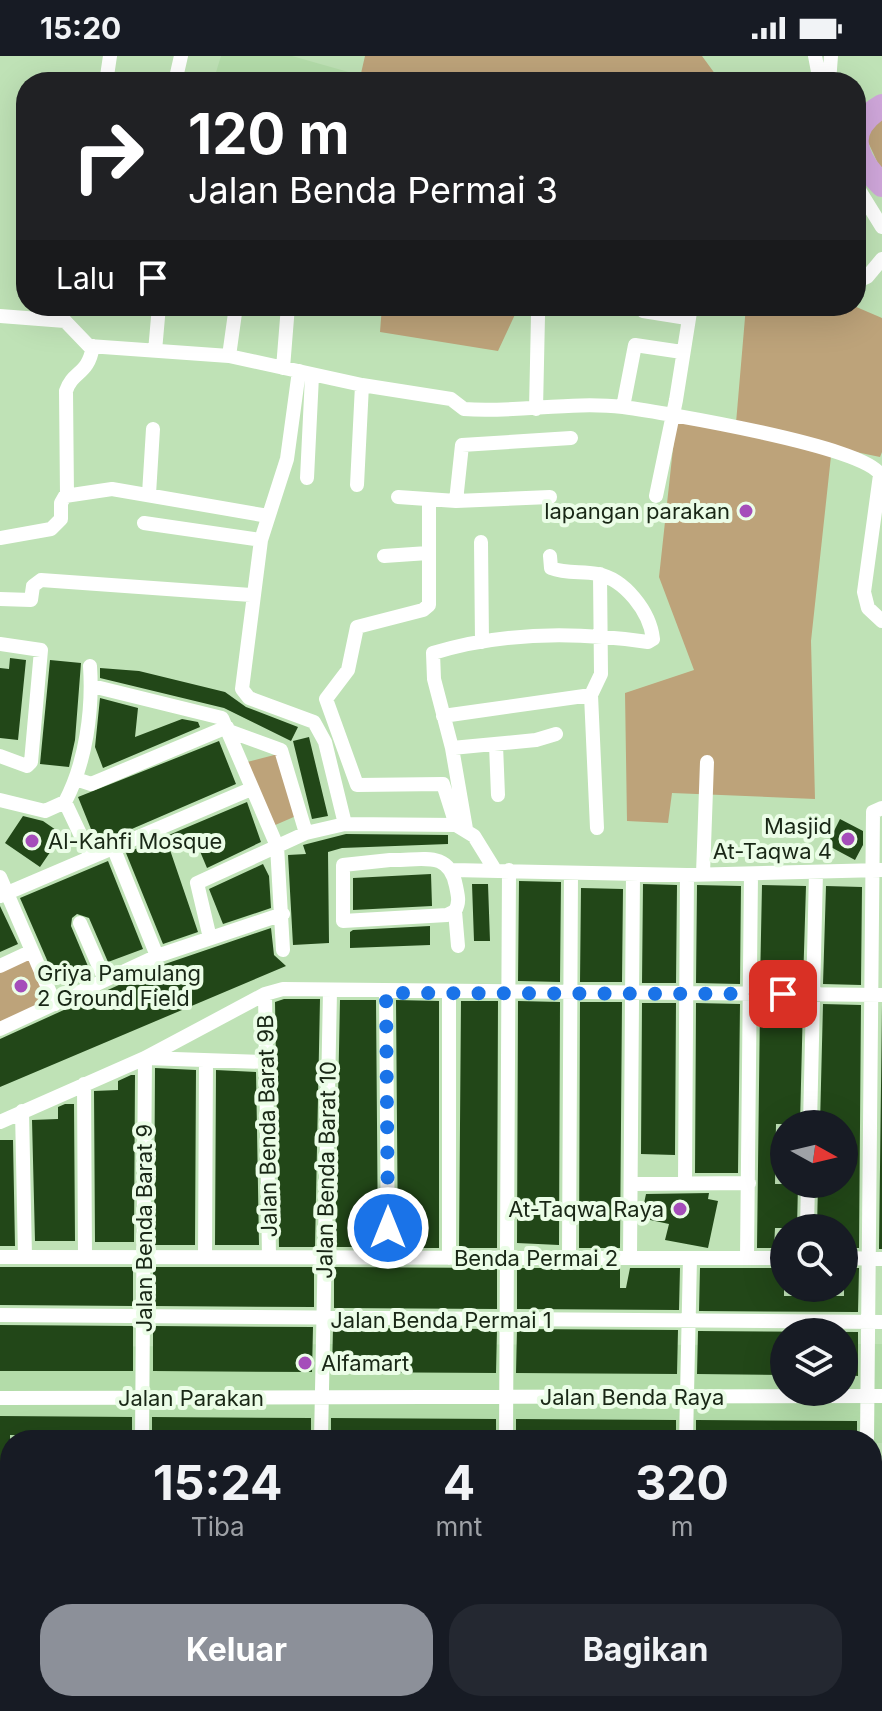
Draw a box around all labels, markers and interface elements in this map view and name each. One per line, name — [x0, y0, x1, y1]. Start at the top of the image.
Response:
text: 15:20 — [40, 10, 121, 46]
text: 120 m — [188, 100, 350, 168]
icon: right — [56, 104, 160, 208]
text: Jalan Benda Permai 3 — [188, 168, 558, 212]
icon: arrive — [131, 256, 175, 300]
text: Lalu — [56, 260, 115, 296]
place label: lapangan parakan — [544, 498, 730, 524]
marker: lapangan parakan — [737, 502, 755, 520]
place label: Masjid At-Taqwa 4 — [713, 813, 832, 864]
place label: Al-Kahfi Mosque — [48, 828, 222, 854]
marker: Masjid At-Taqwa 4 — [839, 830, 857, 848]
marker: Al-Kahfi Mosque — [23, 832, 41, 850]
place label: Griya Pamulang 2 Ground Field — [37, 960, 201, 1011]
pin — [749, 960, 817, 1028]
icon: arrive — [761, 972, 805, 1016]
marker: Griya Pamulang 2 Ground Field — [12, 977, 30, 995]
street label: Jalan Benda Barat 9B — [252, 1014, 282, 1238]
street label: Jalan Benda Barat 10 — [311, 1061, 341, 1279]
north arrow — [770, 1110, 858, 1198]
map controls — [770, 1110, 858, 1406]
street label: Jalan Benda Barat 9 — [131, 1124, 157, 1332]
position arrow — [346, 1186, 430, 1270]
place label: At-Taqwa Raya — [508, 1196, 664, 1222]
marker: At-Taqwa Raya — [671, 1200, 689, 1218]
button: search — [770, 1214, 858, 1302]
street label: Benda Permai 2 — [454, 1245, 618, 1271]
street label: Jalan Benda Permai 1 — [330, 1307, 552, 1333]
button: layers — [770, 1318, 858, 1406]
place label: Alfamart — [321, 1350, 409, 1376]
marker: Alfamart — [296, 1354, 314, 1372]
street label: Jalan Benda Raya — [540, 1384, 724, 1410]
street label: Jalan Parakan — [118, 1385, 264, 1411]
text: 15:24 — [153, 1453, 282, 1512]
text: 4 — [443, 1453, 475, 1512]
text: 320 — [635, 1453, 729, 1512]
text: Tiba — [191, 1511, 245, 1542]
text: mnt — [436, 1511, 482, 1542]
text: m — [671, 1511, 693, 1542]
button: Keluar — [40, 1604, 433, 1696]
button: Bagikan — [449, 1604, 842, 1696]

